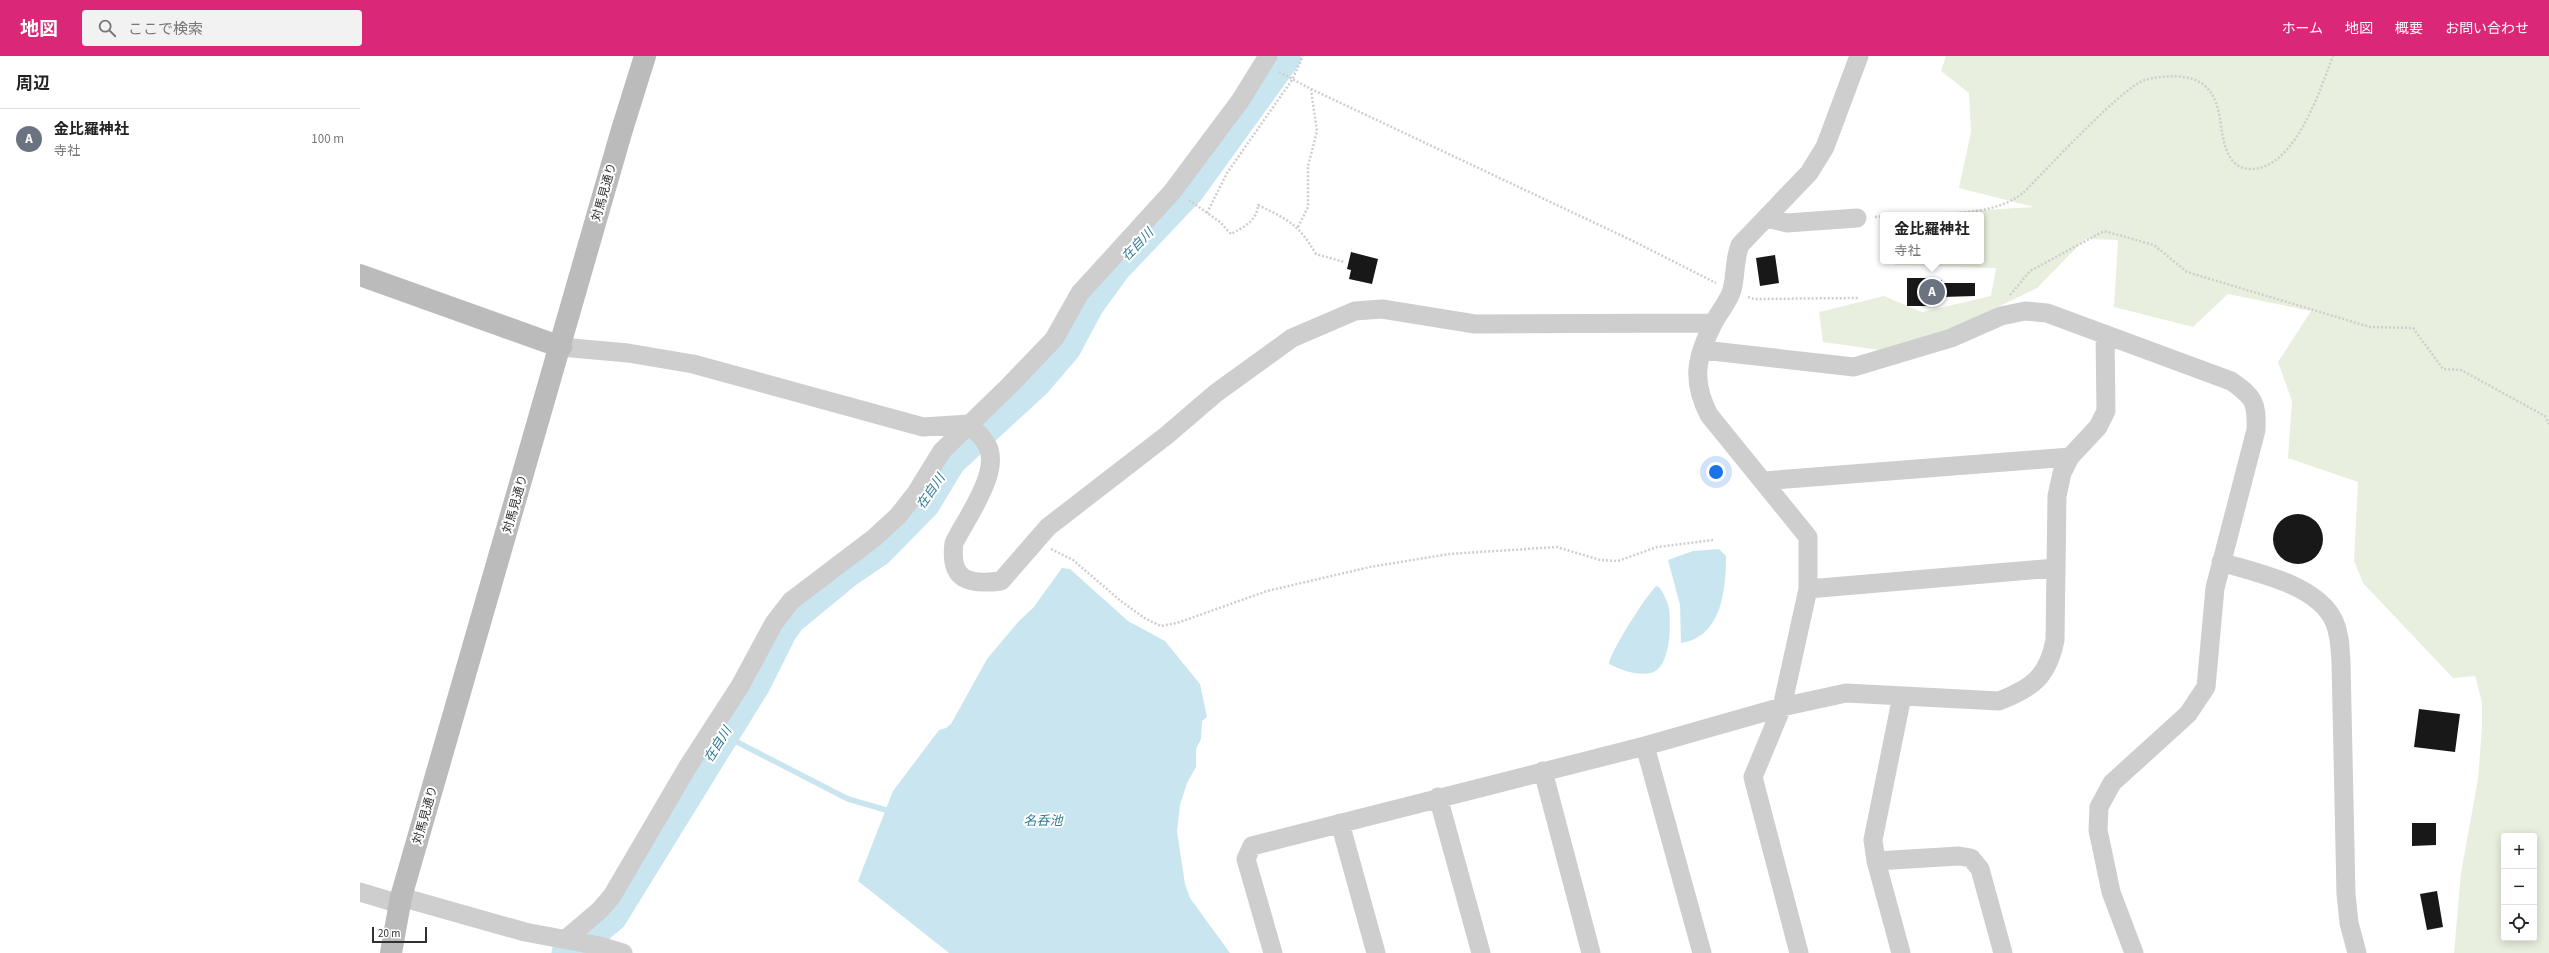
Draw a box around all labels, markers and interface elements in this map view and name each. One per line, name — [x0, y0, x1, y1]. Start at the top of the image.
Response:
search box — [82, 10, 362, 46]
text: 地図 — [20, 16, 58, 43]
icon: search — [96, 17, 118, 39]
text: ここで検索 — [128, 19, 203, 40]
text: ホーム — [2281, 19, 2323, 39]
text: 地図 — [2345, 19, 2373, 39]
text: 概要 — [2395, 19, 2423, 39]
text: お問い合わせ — [2445, 19, 2529, 39]
text: 周辺 — [16, 72, 50, 96]
text: 金比羅神社 — [54, 119, 129, 140]
text: A — [25, 130, 33, 148]
text: 100 m — [311, 130, 344, 148]
text: 寺社 — [54, 142, 80, 160]
street label: 対馬見通り — [588, 161, 621, 223]
popup — [1880, 212, 1984, 264]
text: 金比羅神社 — [1894, 219, 1970, 240]
water label: 在自川 — [1118, 223, 1159, 265]
text: 寺社 — [1894, 242, 1921, 260]
pin: A — [1919, 277, 1945, 307]
your location — [1706, 462, 1726, 482]
water label: 在自川 — [912, 469, 951, 513]
street label: 対馬見通り — [499, 473, 532, 535]
water label: 在自川 — [700, 722, 737, 766]
street label: 対馬見通り — [409, 784, 442, 846]
water label: 名呑池 — [1023, 812, 1064, 830]
map controls — [2501, 833, 2537, 941]
button: + — [2501, 833, 2537, 869]
button: − — [2501, 869, 2537, 905]
button: locate — [2501, 905, 2537, 941]
scale bar — [372, 925, 427, 944]
text: 20 m — [378, 926, 400, 941]

